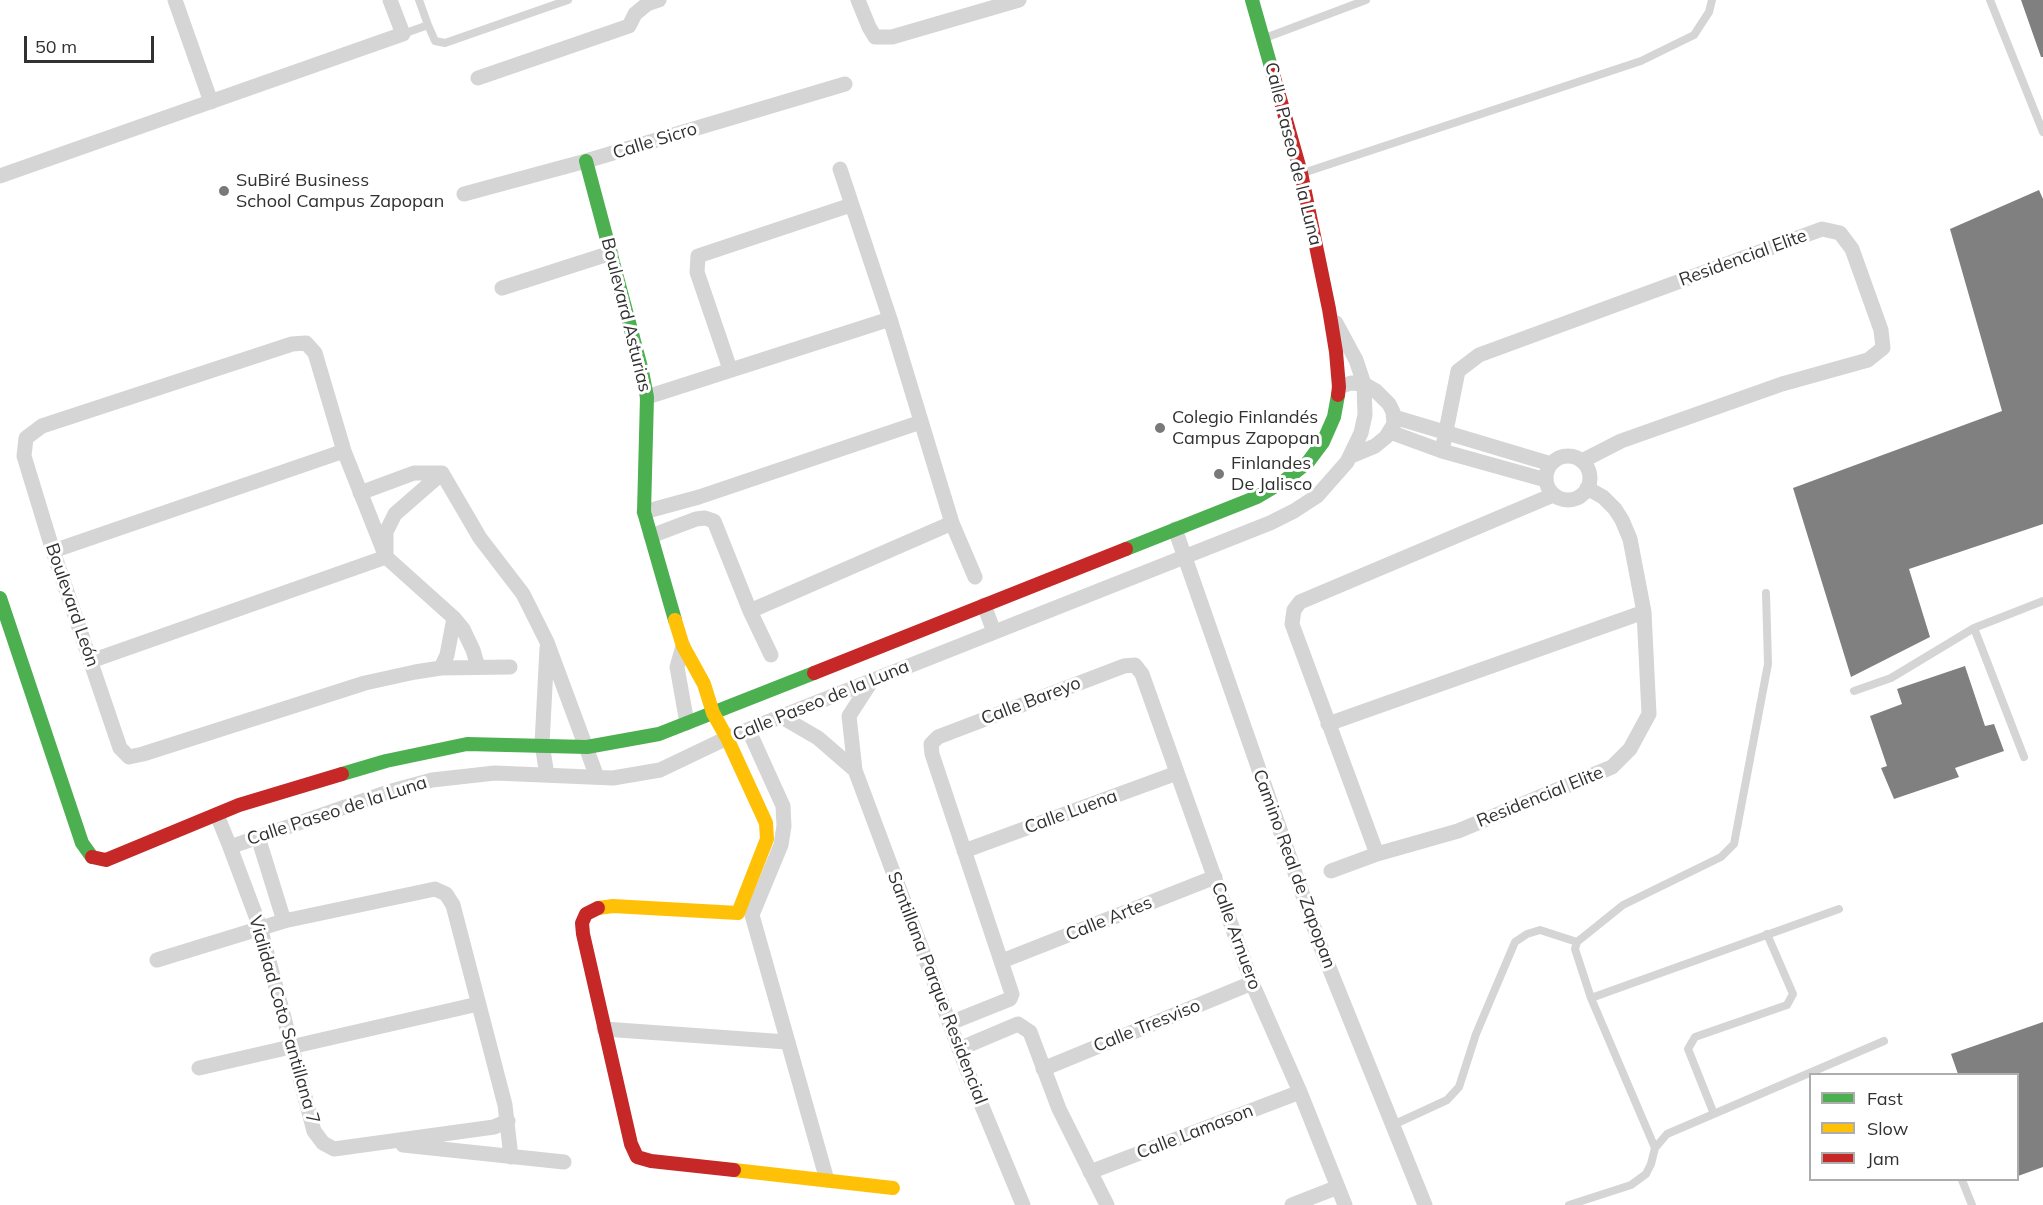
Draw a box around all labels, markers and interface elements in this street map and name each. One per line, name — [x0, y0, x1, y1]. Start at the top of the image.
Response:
scale bar — [27, 24, 158, 62]
text: 50 m — [35, 35, 77, 58]
street label: Calle Paseo de la Luna — [1260, 60, 1326, 248]
street label: Calle Sicro — [610, 118, 700, 164]
place label: SuBiré Business School Campus Zapopan — [236, 170, 444, 213]
marker: SuBiré Business School Campus Zapopan — [217, 184, 231, 198]
street label: Residencial Elite — [1676, 225, 1810, 291]
street label: Boulevard Asturias — [596, 236, 656, 394]
place label: Colegio Finlandés Campus Zapopan — [1172, 407, 1320, 450]
marker: Colegio Finlandés Campus Zapopan — [1153, 421, 1167, 435]
place label: Finlandes De Jalisco — [1231, 453, 1312, 496]
marker: Finlandes De Jalisco — [1212, 467, 1226, 481]
street label: Boulevard León — [41, 540, 103, 670]
street label: Calle Paseo de la Luna — [730, 656, 912, 746]
street label: Calle Bareyo — [978, 672, 1084, 730]
street label: Residencial Elite — [1474, 762, 1606, 832]
street label: Camino Real de Zapopan — [1248, 767, 1340, 971]
street label: Calle Paseo de la Luna — [244, 772, 430, 850]
street label: Calle Luena — [1022, 785, 1120, 839]
street label: Santillana Parque Residencial — [883, 869, 991, 1107]
street label: Calle Arnuero — [1207, 879, 1265, 993]
street label: Calle Artes — [1063, 892, 1155, 946]
street label: Vialidad Coto Santillana 7 — [244, 913, 324, 1127]
street label: Calle Tresviso — [1090, 995, 1204, 1057]
legend — [1809, 1073, 2019, 1181]
text: Fast — [1867, 1087, 1903, 1110]
street label: Calle Lamason — [1134, 1100, 1256, 1164]
text: Slow — [1867, 1117, 1908, 1140]
text: Jam — [1867, 1147, 1900, 1170]

